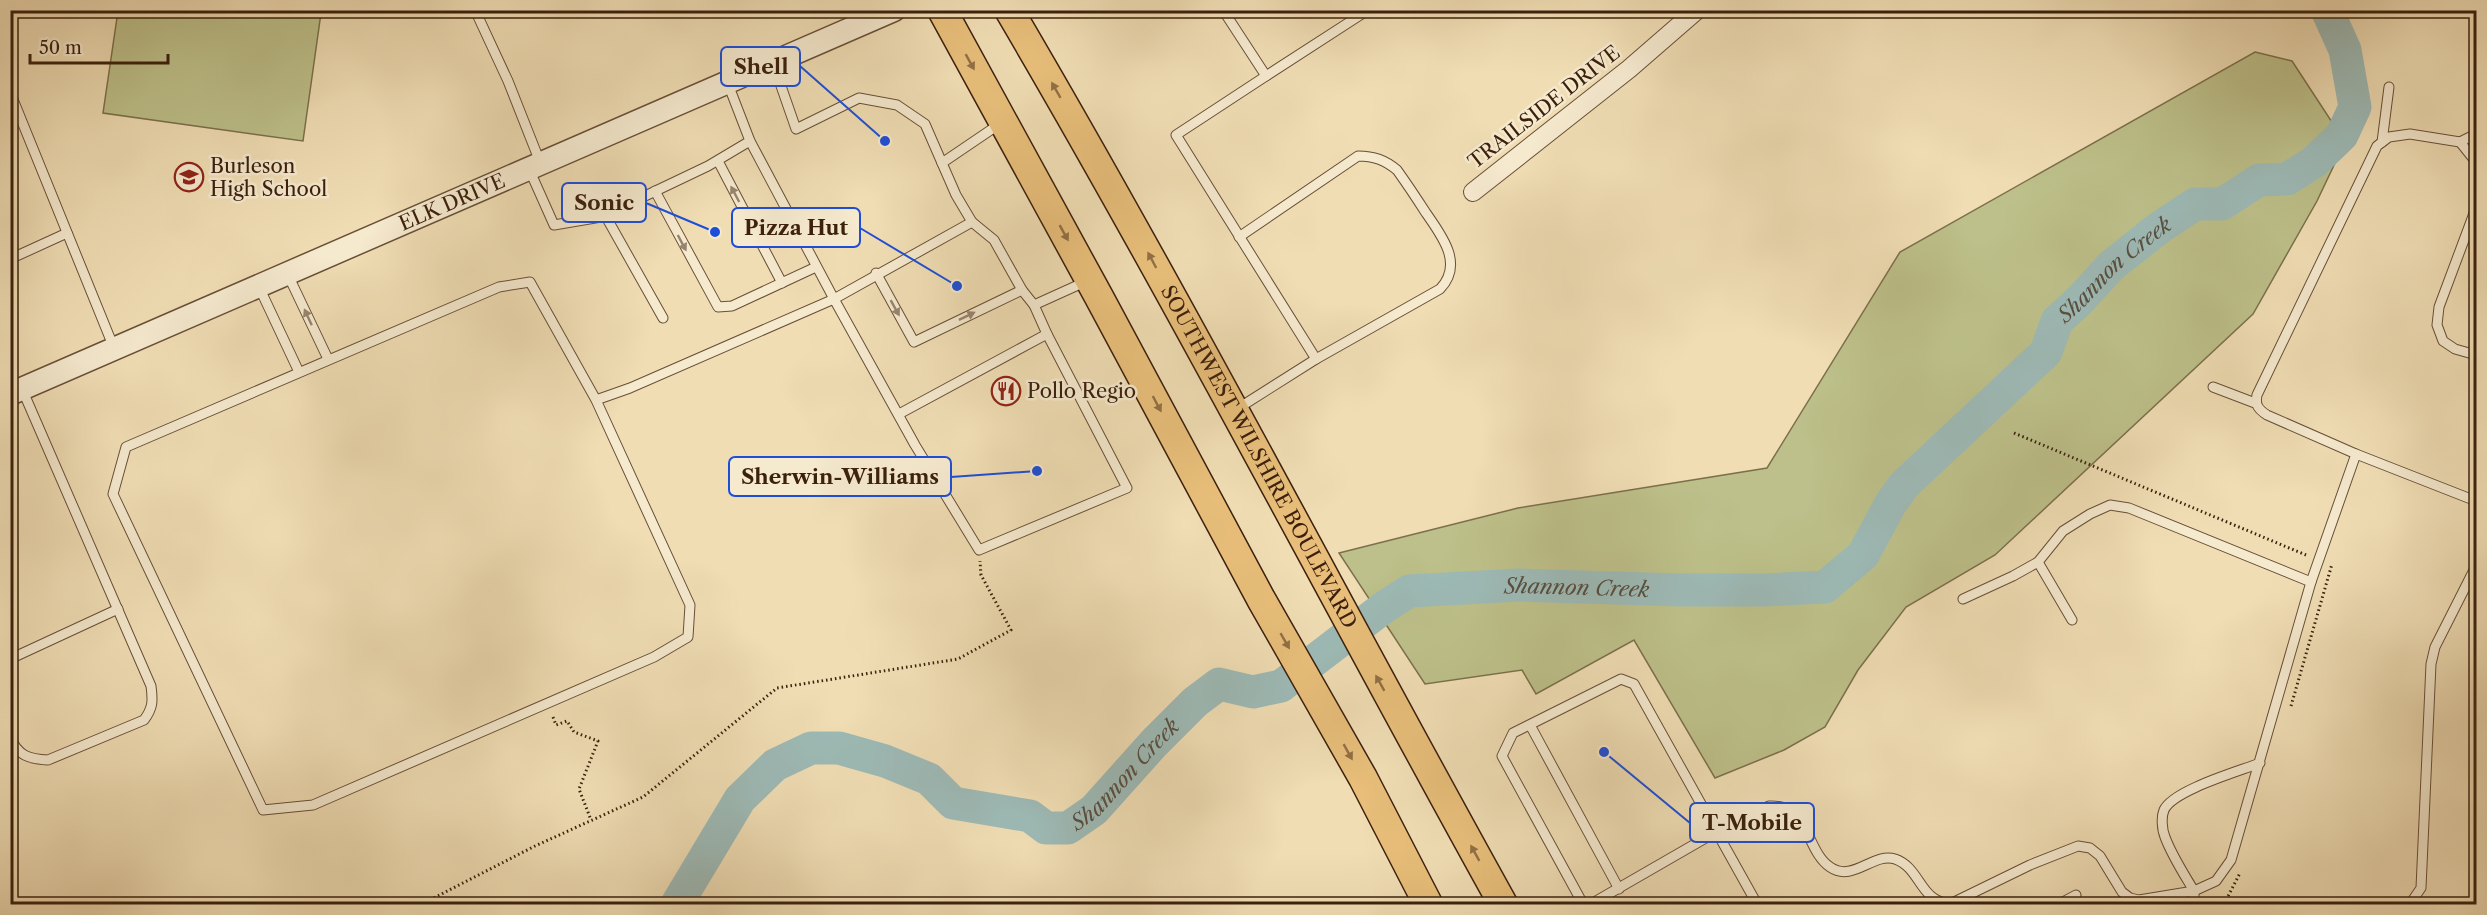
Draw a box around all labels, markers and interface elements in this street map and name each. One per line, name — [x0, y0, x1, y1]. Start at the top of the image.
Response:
scale bar — [30, 27, 168, 65]
text: 50 m — [39, 37, 82, 59]
street label: TRAILSIDE DRIVE — [1463, 40, 1625, 174]
callout: Shell — [721, 47, 800, 86]
one-way arrow — [965, 53, 975, 70]
text: Shell — [733, 54, 789, 79]
one-way arrow — [1051, 81, 1061, 98]
place label: Burleson High School — [210, 154, 327, 201]
school or university icon: Burleson High School — [173, 161, 205, 193]
street label: ELK DRIVE — [395, 168, 509, 236]
callout: Sonic — [562, 183, 646, 222]
one-way arrow — [731, 186, 740, 203]
text: Sonic — [574, 190, 635, 215]
callout: Pizza Hut — [732, 208, 860, 247]
water label: Shannon Creek — [2050, 211, 2176, 329]
text: Pizza Hut — [744, 215, 849, 240]
one-way arrow — [1059, 224, 1069, 241]
one-way arrow — [677, 235, 687, 252]
one-way arrow — [1147, 251, 1157, 268]
street label: SOUTHWEST WILSHIRE BOULEVARD — [1156, 281, 1362, 633]
one-way arrow — [890, 299, 900, 316]
one-way arrow — [304, 309, 313, 326]
one-way arrow — [958, 312, 975, 321]
restaurant icon: Pollo Regio — [990, 375, 1022, 407]
place label: Pollo Regio — [1027, 379, 1136, 403]
one-way arrow — [1152, 396, 1162, 413]
callout: Sherwin-Williams — [729, 457, 951, 496]
text: Sherwin-Williams — [741, 464, 939, 489]
water label: Shannon Creek — [1501, 572, 1650, 602]
one-way arrow — [1280, 633, 1290, 650]
one-way arrow — [1376, 674, 1386, 691]
water label: Shannon Creek — [1064, 713, 1184, 836]
one-way arrow — [1343, 743, 1353, 760]
callout: T-Mobile — [1690, 803, 1814, 842]
text: T-Mobile — [1702, 810, 1802, 835]
one-way arrow — [1470, 844, 1480, 861]

